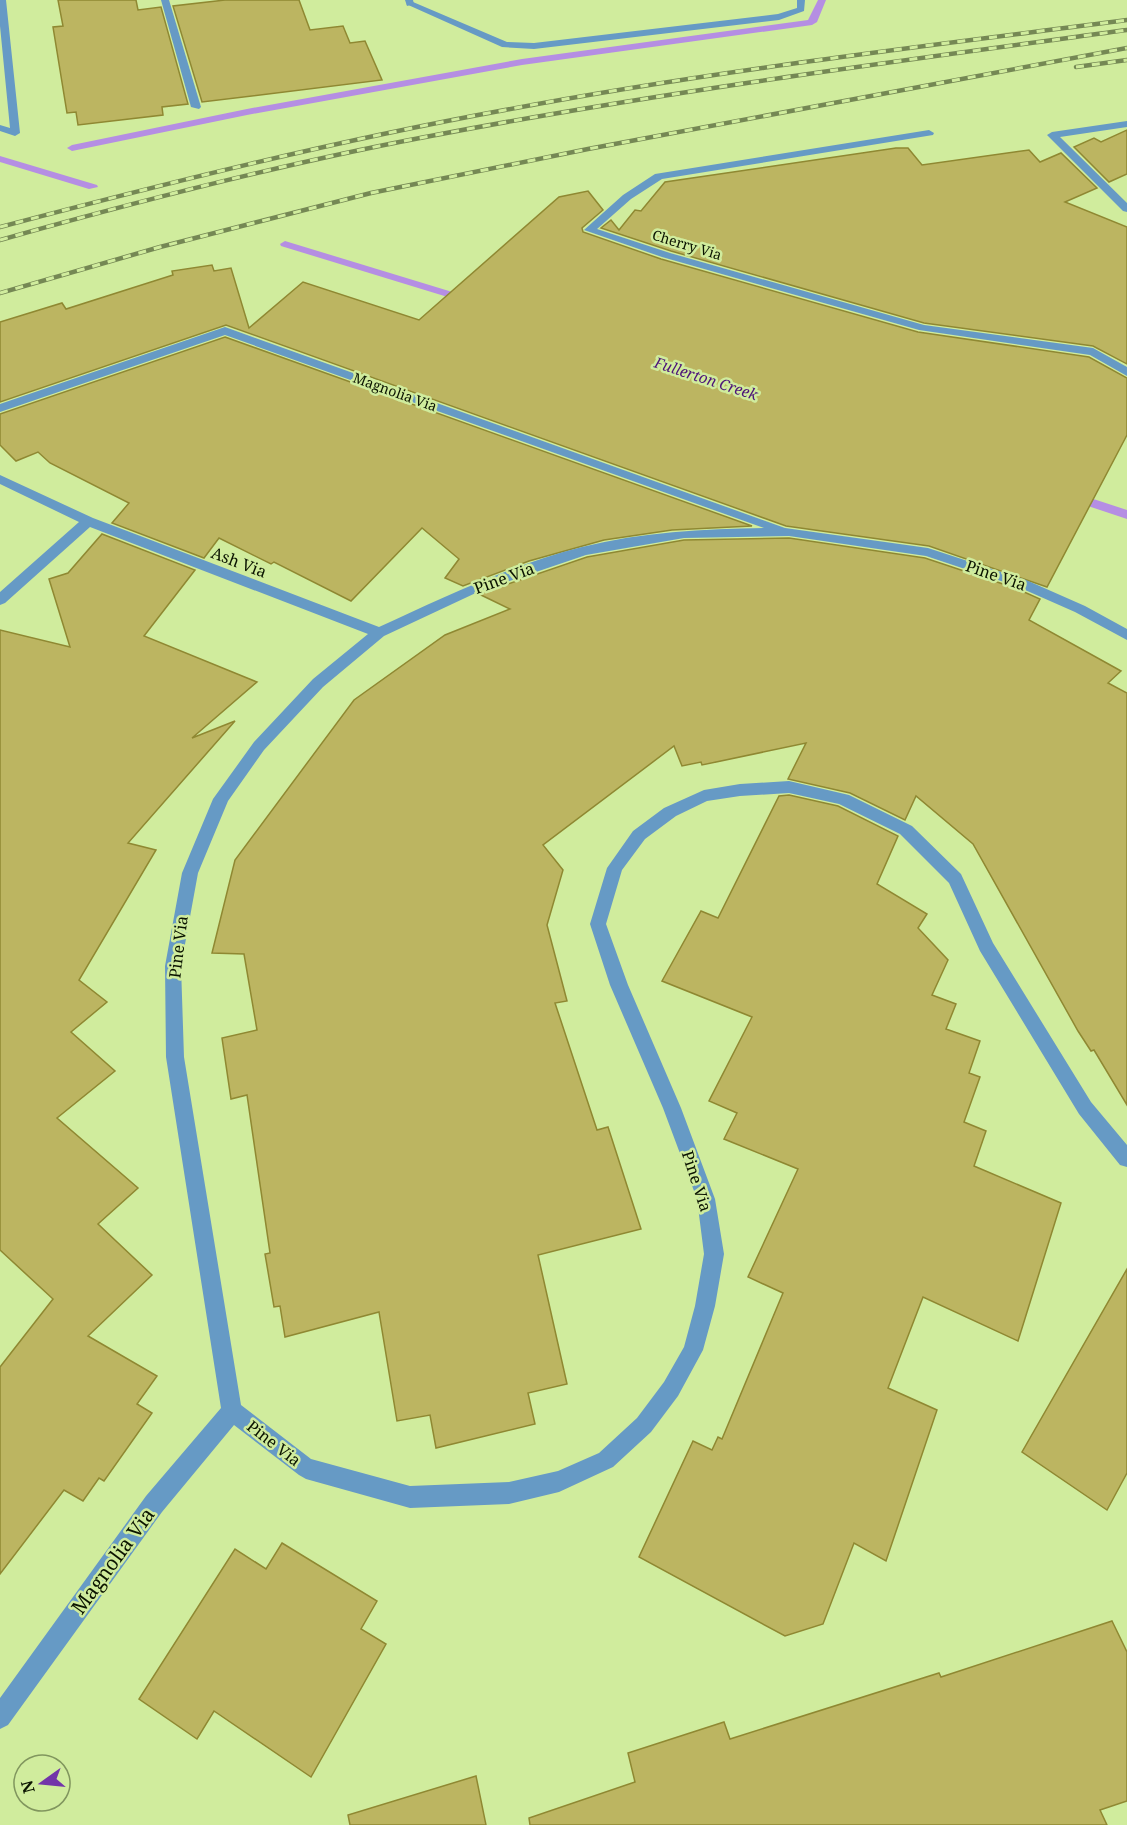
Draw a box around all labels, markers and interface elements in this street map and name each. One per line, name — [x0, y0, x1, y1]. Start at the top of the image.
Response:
street label: Cherry Via — [650, 225, 724, 264]
water label: Fullerton Creek — [651, 352, 761, 404]
street label: Magnolia Via — [351, 368, 440, 416]
street label: Ash Via — [208, 541, 270, 583]
street label: Pine Via — [963, 554, 1029, 596]
street label: Pine Via — [471, 557, 537, 599]
street label: Pine Via — [163, 915, 193, 979]
street label: Pine Via — [677, 1148, 717, 1214]
street label: Pine Via — [242, 1415, 306, 1471]
street label: Magnolia Via — [65, 1502, 160, 1619]
north arrow — [12, 1753, 72, 1813]
text: N — [15, 1778, 40, 1796]

